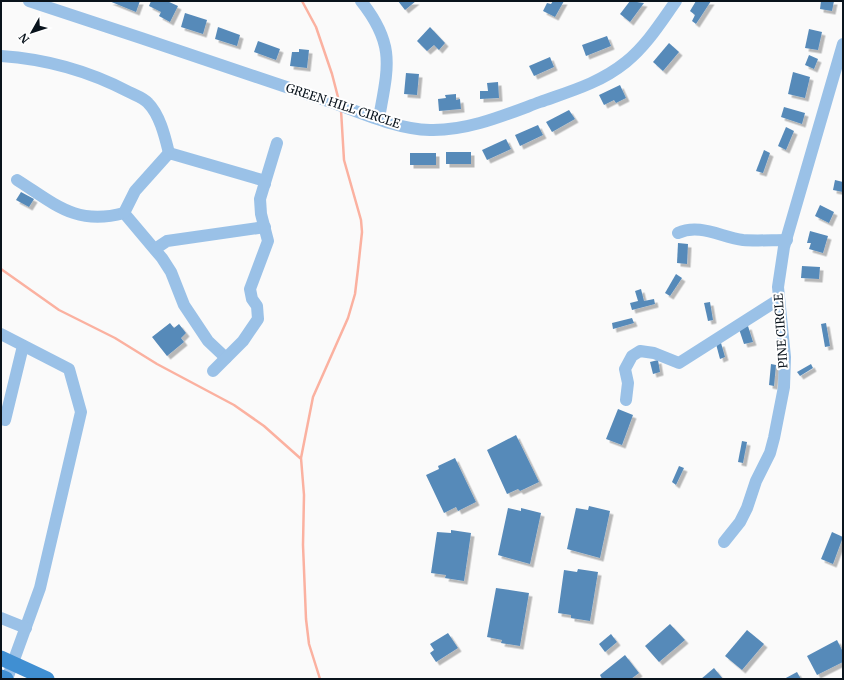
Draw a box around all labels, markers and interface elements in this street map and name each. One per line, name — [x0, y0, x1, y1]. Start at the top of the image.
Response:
north arrow — [12, 12, 52, 52]
text: N — [16, 30, 32, 46]
street label: GREEN HILL CIRCLE — [284, 80, 403, 131]
street label: PINE CIRCLE — [770, 293, 791, 369]

